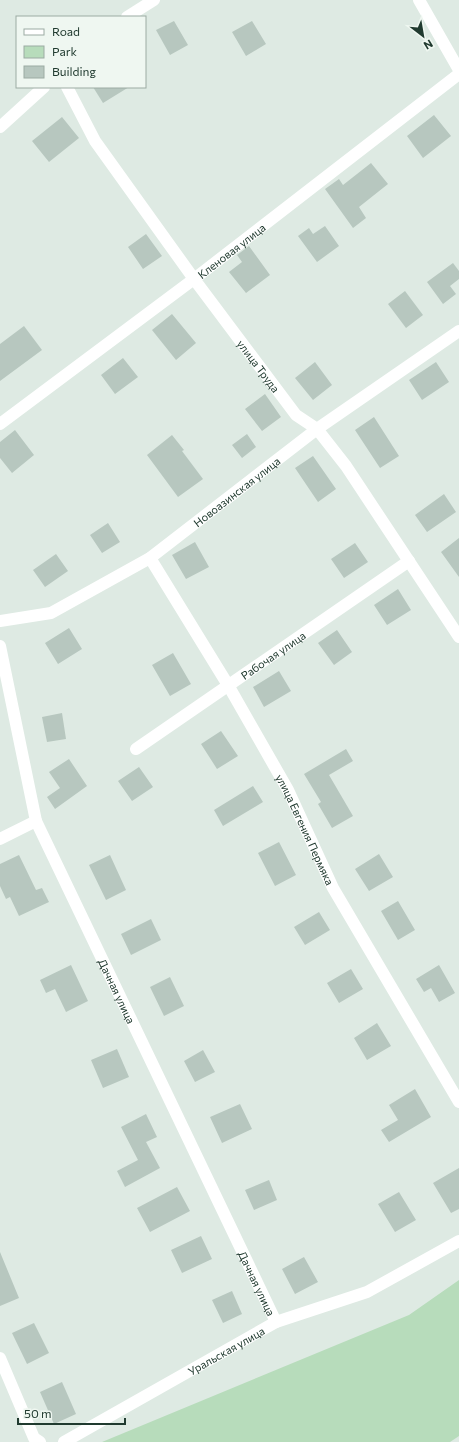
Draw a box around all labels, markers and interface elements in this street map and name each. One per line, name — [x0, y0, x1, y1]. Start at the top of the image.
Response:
legend — [16, 16, 146, 88]
north arrow — [403, 16, 443, 56]
text: Road — [52, 24, 80, 38]
text: N — [422, 37, 435, 53]
text: Park — [52, 44, 78, 58]
text: Building — [52, 64, 96, 78]
street label: Кленовая улица — [195, 220, 267, 281]
street label: улица Труда — [235, 337, 283, 394]
street label: Новоазинская улица — [190, 454, 282, 529]
street label: Рабочая улица — [238, 628, 307, 682]
street label: улица Евгения Пермяка — [274, 771, 337, 887]
street label: Дачная улица — [96, 956, 138, 1025]
street label: Дачная улица — [236, 1249, 278, 1318]
street label: Уральская улица — [185, 1324, 266, 1377]
scale bar — [18, 1400, 125, 1426]
text: 50 m — [24, 1406, 52, 1420]

